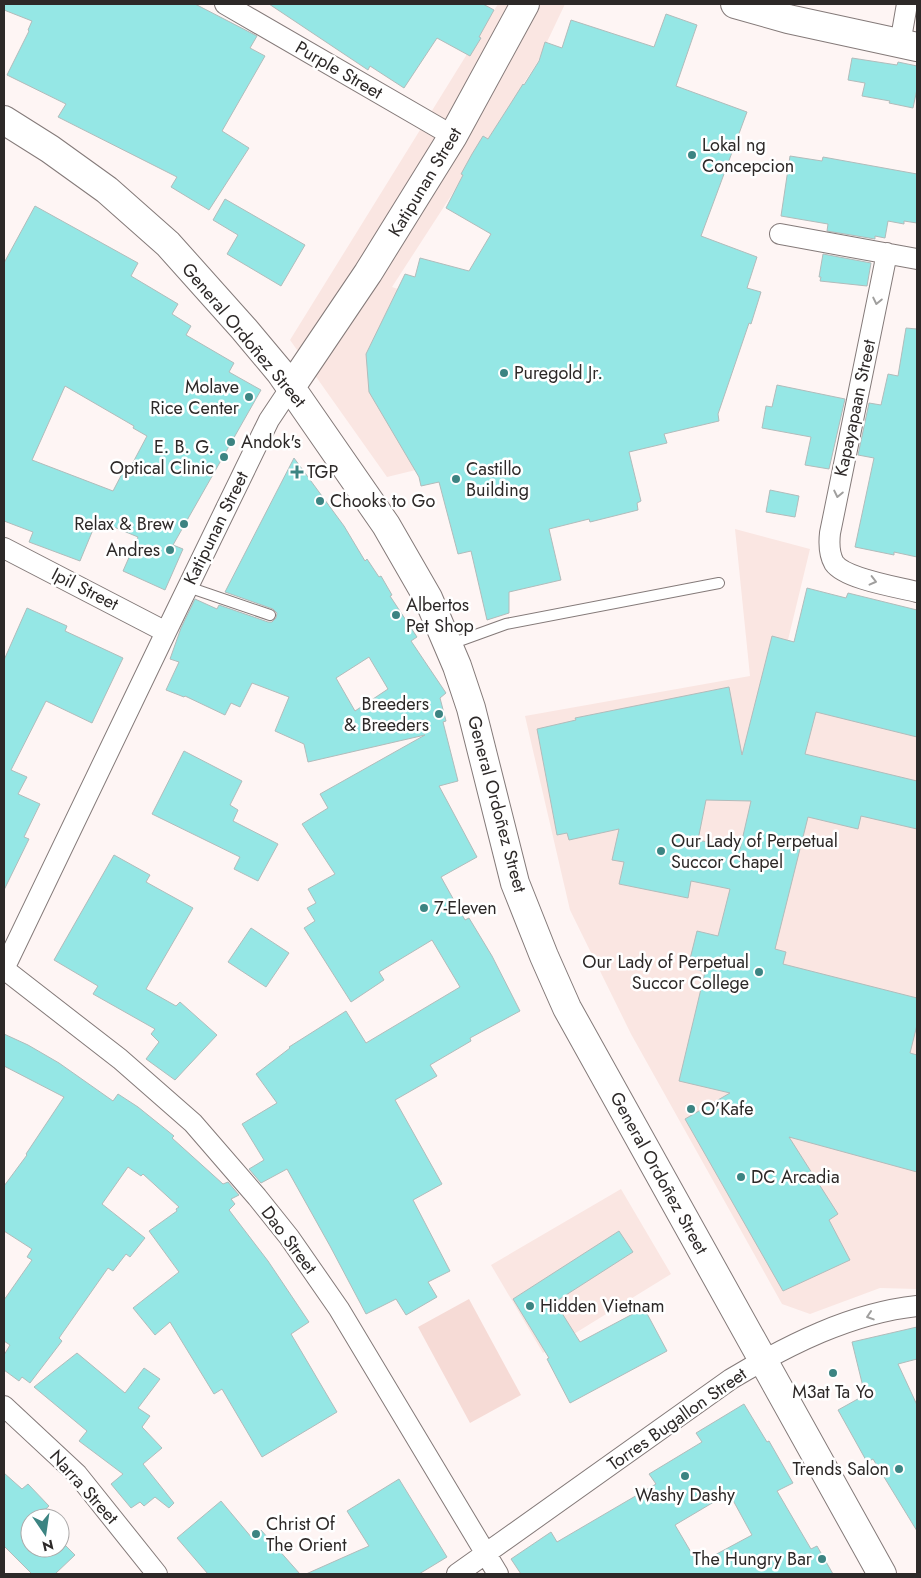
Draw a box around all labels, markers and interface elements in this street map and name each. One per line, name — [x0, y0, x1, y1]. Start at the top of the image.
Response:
street label: Purple Street — [290, 34, 388, 106]
street label: Katipunan Street — [382, 122, 468, 242]
place label: Lokal ng Concepcion — [702, 132, 794, 179]
marker: Lokal ng Concepcion — [686, 149, 698, 161]
street label: General Ordoñez Street — [176, 257, 313, 414]
one-way arrow — [873, 296, 883, 305]
street label: Kapayapaan Street — [828, 336, 882, 479]
place label: Puregold Jr. — [514, 360, 603, 386]
marker: Puregold Jr. — [498, 367, 510, 379]
place label: Molave Rice Center — [150, 374, 240, 421]
marker: Molave Rice Center — [243, 391, 255, 403]
place label: Andok's — [241, 429, 301, 455]
place label: E. B. G. Optical Clinic — [110, 434, 214, 481]
marker: Andok's — [225, 436, 237, 448]
marker: E. B. G. Optical Clinic — [218, 451, 230, 463]
place label: Castillo Building — [466, 456, 529, 503]
place label: TGP — [307, 459, 338, 485]
street label: Katipunan Street — [177, 466, 255, 589]
marker: TGP — [291, 466, 303, 478]
marker: Castillo Building — [450, 473, 462, 485]
place label: Chooks to Go — [330, 488, 436, 514]
one-way arrow — [833, 490, 843, 499]
marker: Chooks to Go — [314, 495, 326, 507]
place label: Relax & Brew — [74, 511, 175, 537]
marker: Relax & Brew — [178, 518, 190, 530]
place label: Andres — [106, 537, 160, 563]
marker: Andres — [164, 544, 176, 556]
street label: Ipil Street — [47, 561, 124, 617]
one-way arrow — [869, 575, 878, 586]
place label: Albertos Pet Shop — [406, 592, 474, 639]
marker: Albertos Pet Shop — [390, 609, 402, 621]
place label: Breeders & Breeders — [344, 691, 429, 738]
marker: Breeders & Breeders — [433, 708, 445, 720]
street label: General Ordoñez Street — [461, 713, 533, 896]
place label: Our Lady of Perpetual Succor Chapel — [671, 828, 838, 875]
marker: Our Lady of Perpetual Succor Chapel — [655, 845, 667, 857]
place label: 7-Eleven — [434, 895, 497, 921]
marker: 7-Eleven — [418, 902, 430, 914]
place label: Our Lady of Perpetual Succor College — [582, 949, 749, 996]
marker: Our Lady of Perpetual Succor College — [753, 966, 765, 978]
street label: General Ordoñez Street — [604, 1087, 715, 1259]
place label: O’Kafe — [701, 1096, 753, 1122]
marker: O’Kafe — [685, 1103, 697, 1115]
place label: DC Arcadia — [751, 1164, 840, 1190]
marker: DC Arcadia — [735, 1171, 747, 1183]
street label: Dao Street — [255, 1201, 324, 1280]
place label: Hidden Vietnam — [540, 1293, 665, 1319]
marker: Hidden Vietnam — [524, 1300, 536, 1312]
one-way arrow — [866, 1310, 874, 1320]
street label: Torres Bugallon Street — [602, 1361, 752, 1477]
marker: M3at Ta Yo — [827, 1367, 839, 1379]
place label: M3at Ta Yo — [792, 1379, 874, 1405]
street label: Narra Street — [44, 1444, 125, 1530]
place label: Trends Salon — [793, 1456, 889, 1482]
marker: Trends Salon — [893, 1463, 905, 1475]
marker: Washy Dashy — [679, 1470, 691, 1482]
place label: Washy Dashy — [635, 1482, 735, 1508]
north arrow — [20, 1508, 70, 1558]
place label: Christ Of The Orient — [266, 1511, 347, 1558]
marker: Christ Of The Orient — [250, 1528, 262, 1540]
text: N — [40, 1535, 56, 1557]
place label: The Hungry Bar — [693, 1546, 813, 1572]
marker: The Hungry Bar — [816, 1553, 828, 1565]

